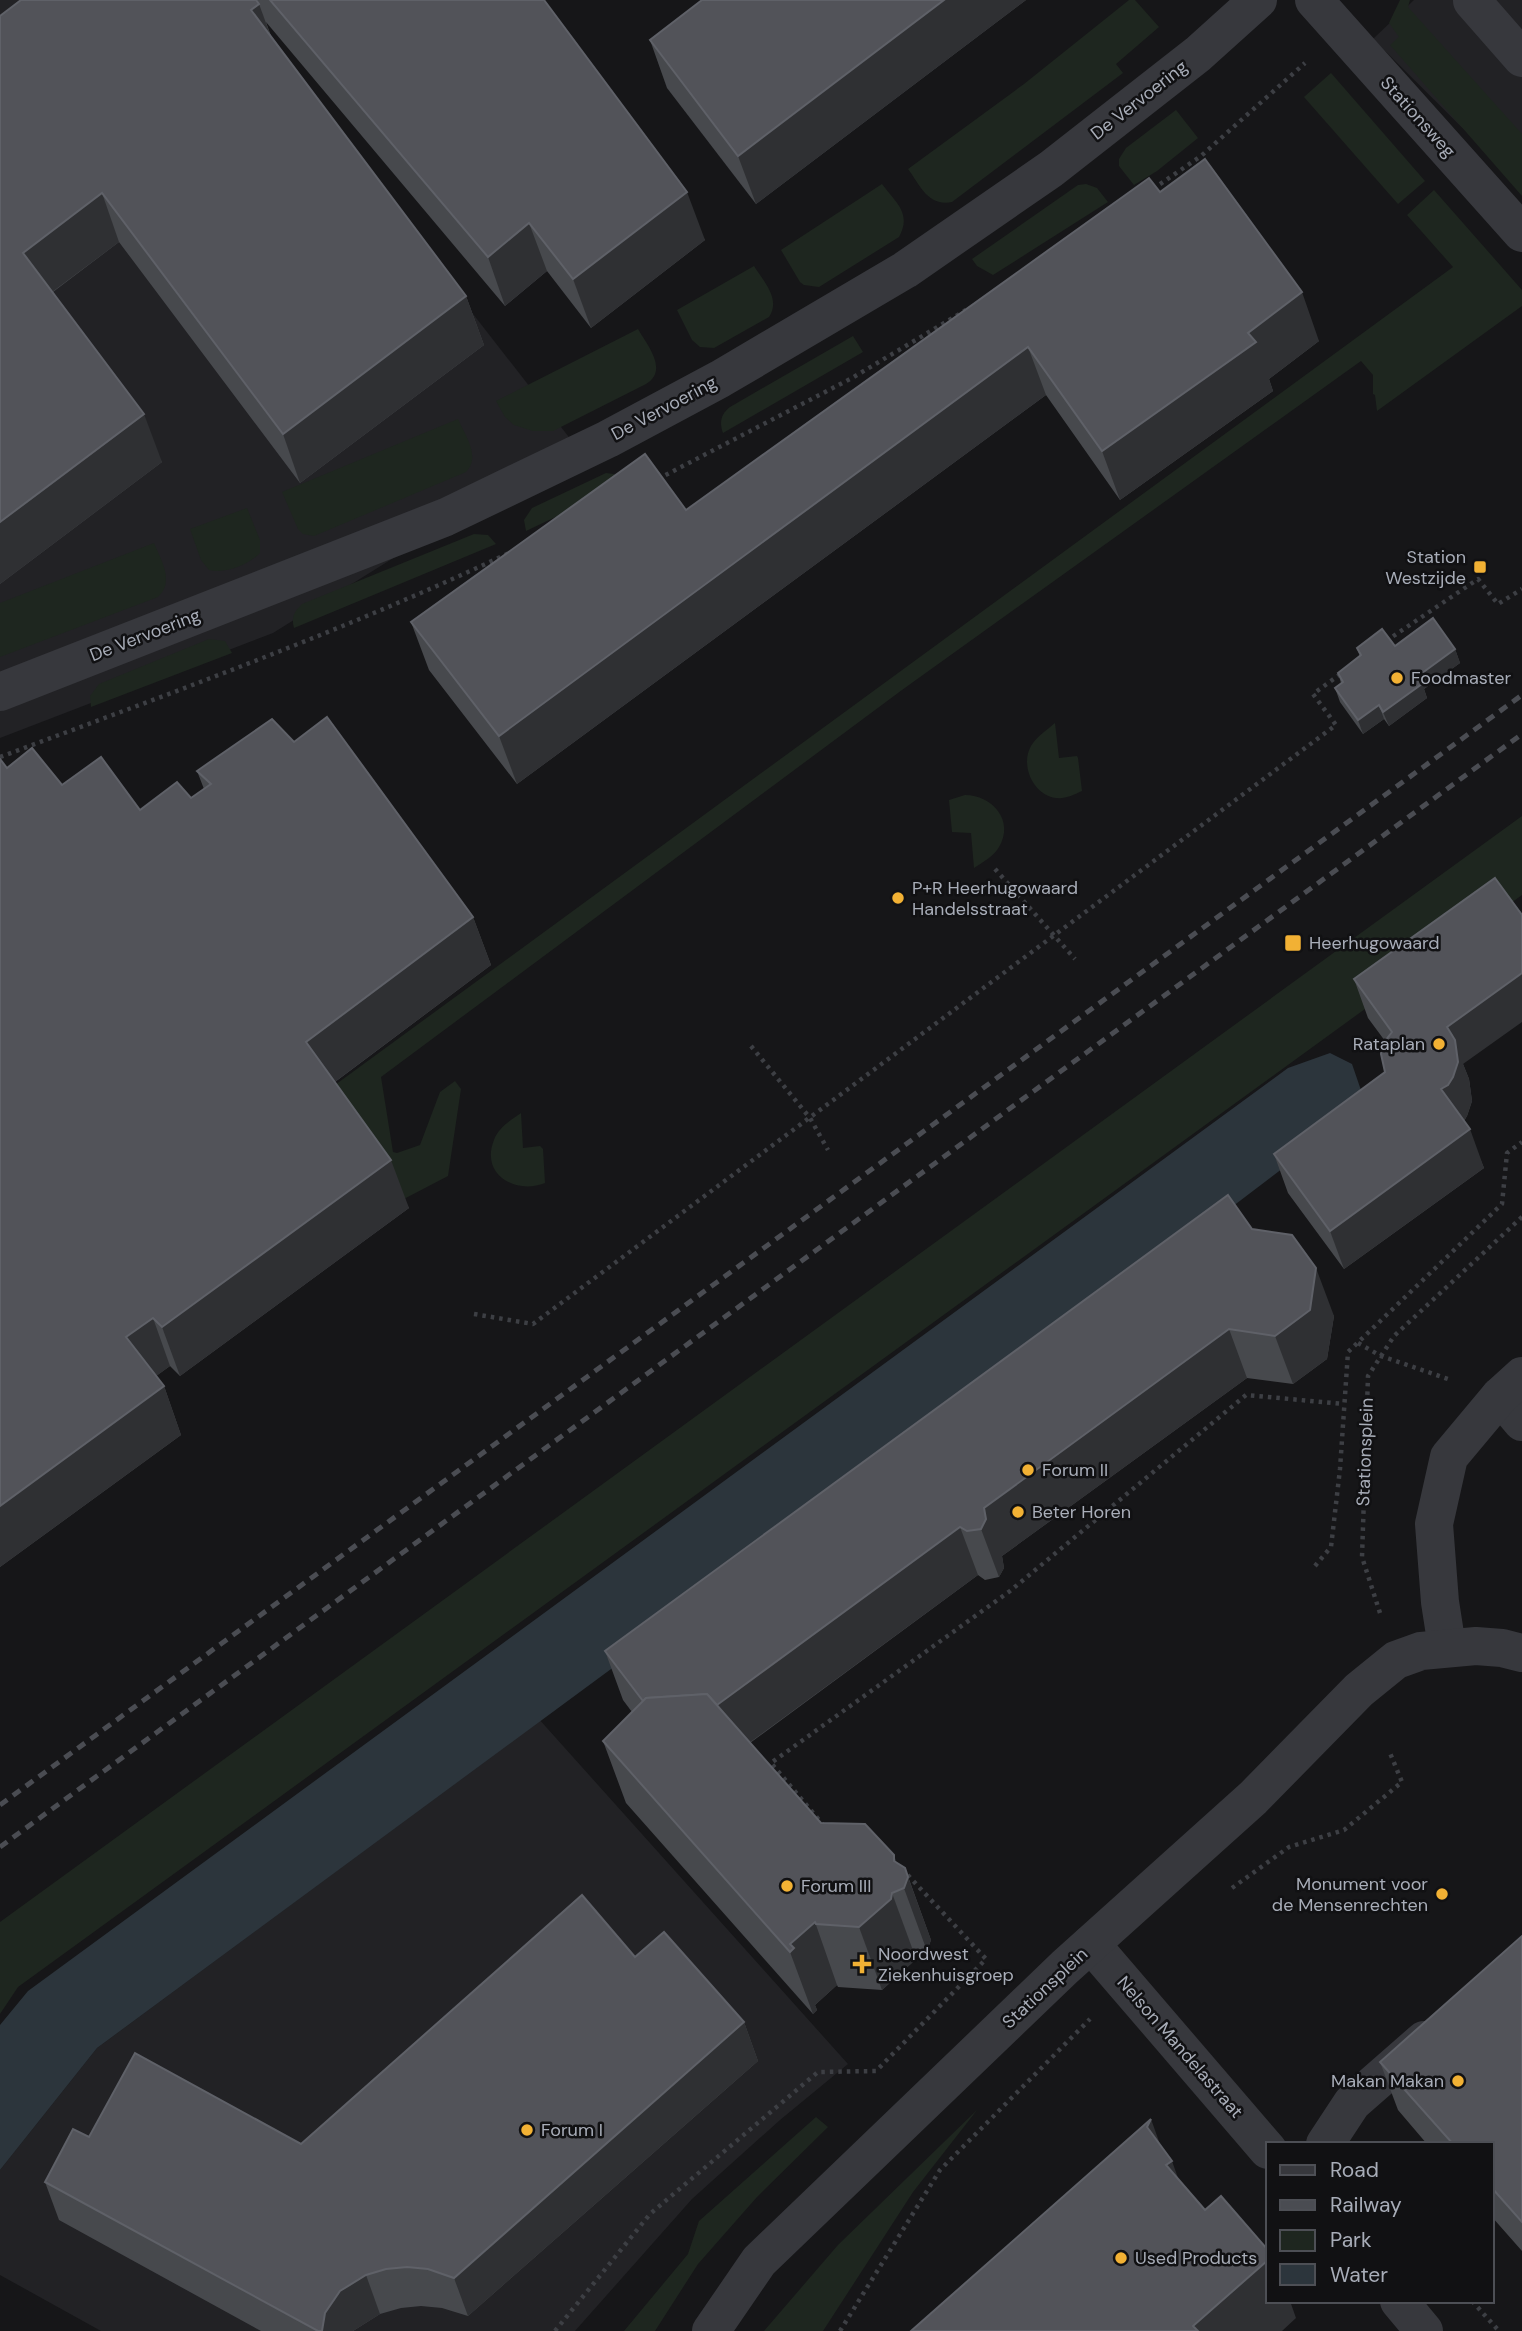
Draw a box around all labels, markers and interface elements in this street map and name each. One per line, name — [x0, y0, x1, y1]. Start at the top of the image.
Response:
street label: De Vervoering — [1086, 55, 1192, 145]
street label: Stationsweg — [1375, 71, 1461, 163]
street label: De Vervoering — [607, 370, 721, 446]
place label: Station Westzijde — [1385, 545, 1466, 590]
marker: Station Westzijde — [1472, 559, 1488, 575]
street label: De Vervoering — [86, 603, 204, 667]
place label: Foodmaster — [1411, 666, 1511, 690]
marker: Foodmaster — [1389, 670, 1405, 686]
place label: P+R Heerhugowaard Handelsstraat — [912, 876, 1078, 921]
marker: P+R Heerhugowaard Handelsstraat — [890, 890, 906, 906]
place label: Heerhugowaard — [1309, 931, 1440, 955]
marker: Heerhugowaard — [1283, 933, 1303, 953]
place label: Rataplan — [1353, 1032, 1425, 1056]
marker: Rataplan — [1431, 1036, 1447, 1052]
street label: Stationsplein — [1351, 1397, 1379, 1507]
place label: Forum II — [1042, 1458, 1108, 1482]
marker: Forum II — [1020, 1462, 1036, 1478]
place label: Beter Horen — [1032, 1500, 1131, 1524]
marker: Beter Horen — [1010, 1504, 1026, 1520]
place label: Monument voor de Mensenrechten — [1272, 1872, 1428, 1917]
place label: Forum III — [801, 1874, 871, 1898]
marker: Forum III — [779, 1878, 795, 1894]
marker: Monument voor de Mensenrechten — [1434, 1886, 1450, 1902]
place label: Noordwest Ziekenhuisgroep — [878, 1942, 1014, 1987]
street label: Stationsplein — [997, 1942, 1093, 2034]
marker: Noordwest Ziekenhuisgroep — [852, 1954, 872, 1974]
street label: Nelson Mandelastraat — [1112, 1971, 1248, 2123]
place label: Makan Makan — [1331, 2069, 1444, 2093]
marker: Makan Makan — [1450, 2073, 1466, 2089]
place label: Forum I — [541, 2118, 603, 2142]
marker: Forum I — [519, 2122, 535, 2138]
legend — [1266, 2142, 1494, 2303]
text: Road — [1330, 2156, 1379, 2184]
text: Railway — [1330, 2191, 1402, 2219]
text: Park — [1330, 2226, 1372, 2254]
place label: Used Products — [1135, 2246, 1257, 2270]
marker: Used Products — [1113, 2250, 1129, 2266]
text: Water — [1330, 2261, 1388, 2289]

